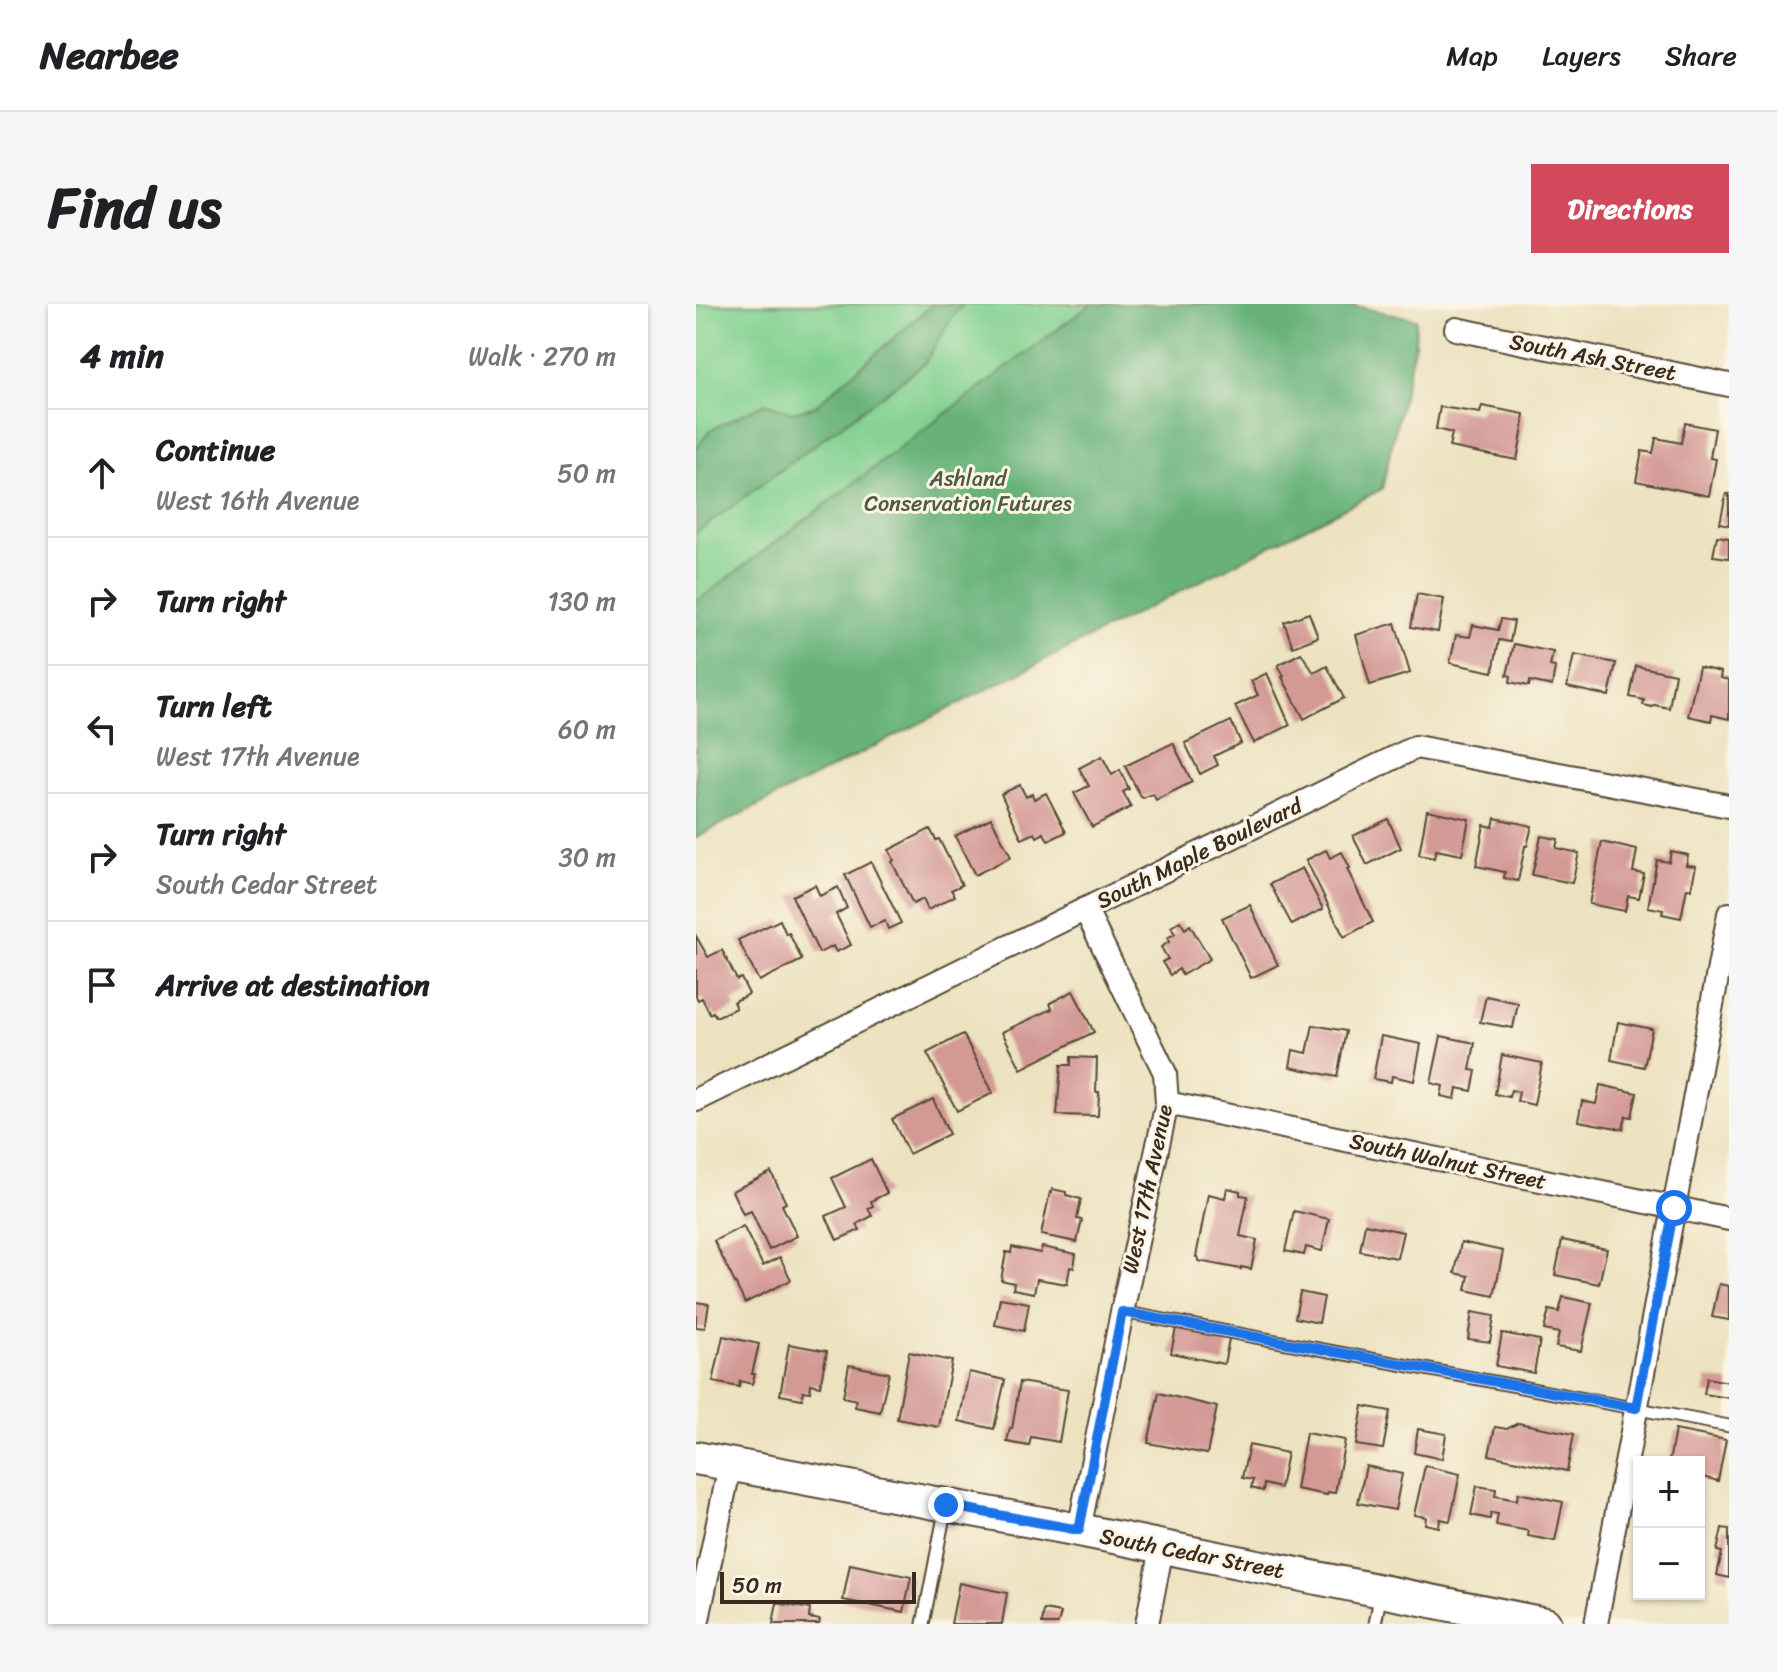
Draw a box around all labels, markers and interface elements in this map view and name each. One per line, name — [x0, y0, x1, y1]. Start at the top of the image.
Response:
text: Nearbee — [40, 22, 179, 89]
text: Map — [1446, 31, 1498, 80]
text: Layers — [1542, 31, 1621, 80]
text: Share — [1665, 31, 1737, 80]
text: Find us — [48, 159, 221, 258]
button: Directions — [1531, 164, 1729, 253]
street label: South Ash Street — [1506, 322, 1680, 392]
text: 4 min — [80, 326, 164, 386]
text: Walk · 270 m — [468, 333, 616, 379]
text: Continue — [156, 423, 275, 477]
text: 50 m — [557, 450, 616, 496]
icon: ahead — [80, 451, 124, 495]
park label: Ashland Conservation Futures — [864, 459, 1072, 523]
text: West 16th Avenue — [156, 477, 359, 523]
text: Turn right — [156, 574, 286, 628]
text: 130 m — [547, 578, 616, 624]
icon: right — [80, 579, 124, 623]
text: Turn left — [156, 679, 272, 733]
text: 60 m — [558, 706, 616, 752]
icon: left — [80, 707, 124, 751]
text: West 17th Avenue — [156, 733, 359, 779]
street label: South Maple Boulevard — [1089, 786, 1310, 920]
text: Turn right — [156, 807, 286, 861]
text: 30 m — [559, 834, 616, 880]
icon: right — [80, 835, 124, 879]
text: South Cedar Street — [156, 861, 377, 907]
text: Arrive at destination — [156, 958, 430, 1012]
icon: arrive — [80, 963, 124, 1007]
street label: West 17th Avenue — [1110, 1100, 1184, 1277]
street label: South Walnut Street — [1346, 1121, 1550, 1201]
route start — [1656, 1190, 1692, 1226]
map controls — [1633, 1456, 1705, 1600]
button: + — [1633, 1456, 1705, 1528]
route end — [928, 1487, 964, 1523]
street label: South Cedar Street — [1096, 1516, 1288, 1590]
button: − — [1633, 1528, 1705, 1600]
text: 50 m — [732, 1566, 782, 1605]
scale bar — [720, 1568, 916, 1604]

